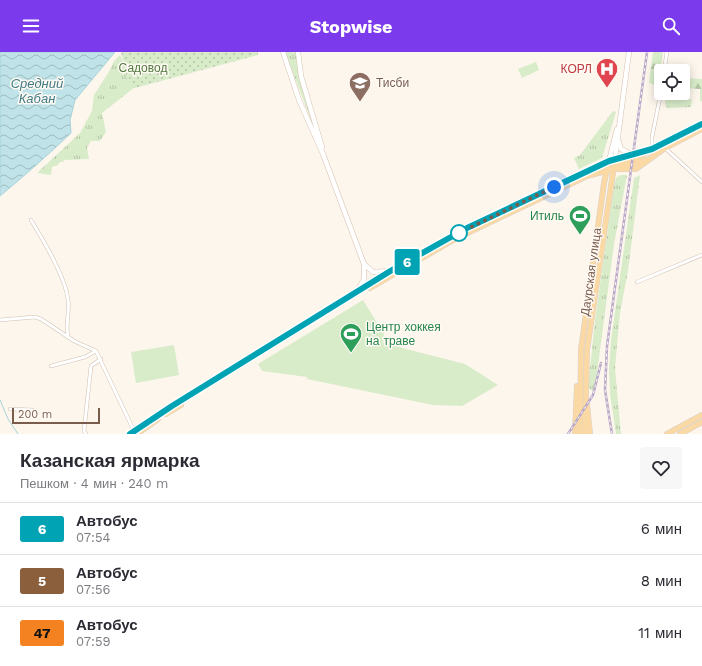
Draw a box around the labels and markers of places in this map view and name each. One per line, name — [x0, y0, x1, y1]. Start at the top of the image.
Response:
hospital icon: КОРЛ — [594, 56, 620, 89]
place label: КОРЛ — [561, 62, 592, 76]
school or university icon: Тисби — [347, 70, 373, 103]
place label: Тисби — [376, 76, 409, 90]
sports icon: Итиль — [567, 203, 593, 236]
place label: Итиль — [530, 209, 564, 223]
unlabelled marker — [450, 224, 468, 242]
place label: Центр хоккея на траве — [366, 320, 441, 348]
sports icon: Центр хоккея на траве — [338, 321, 364, 354]

